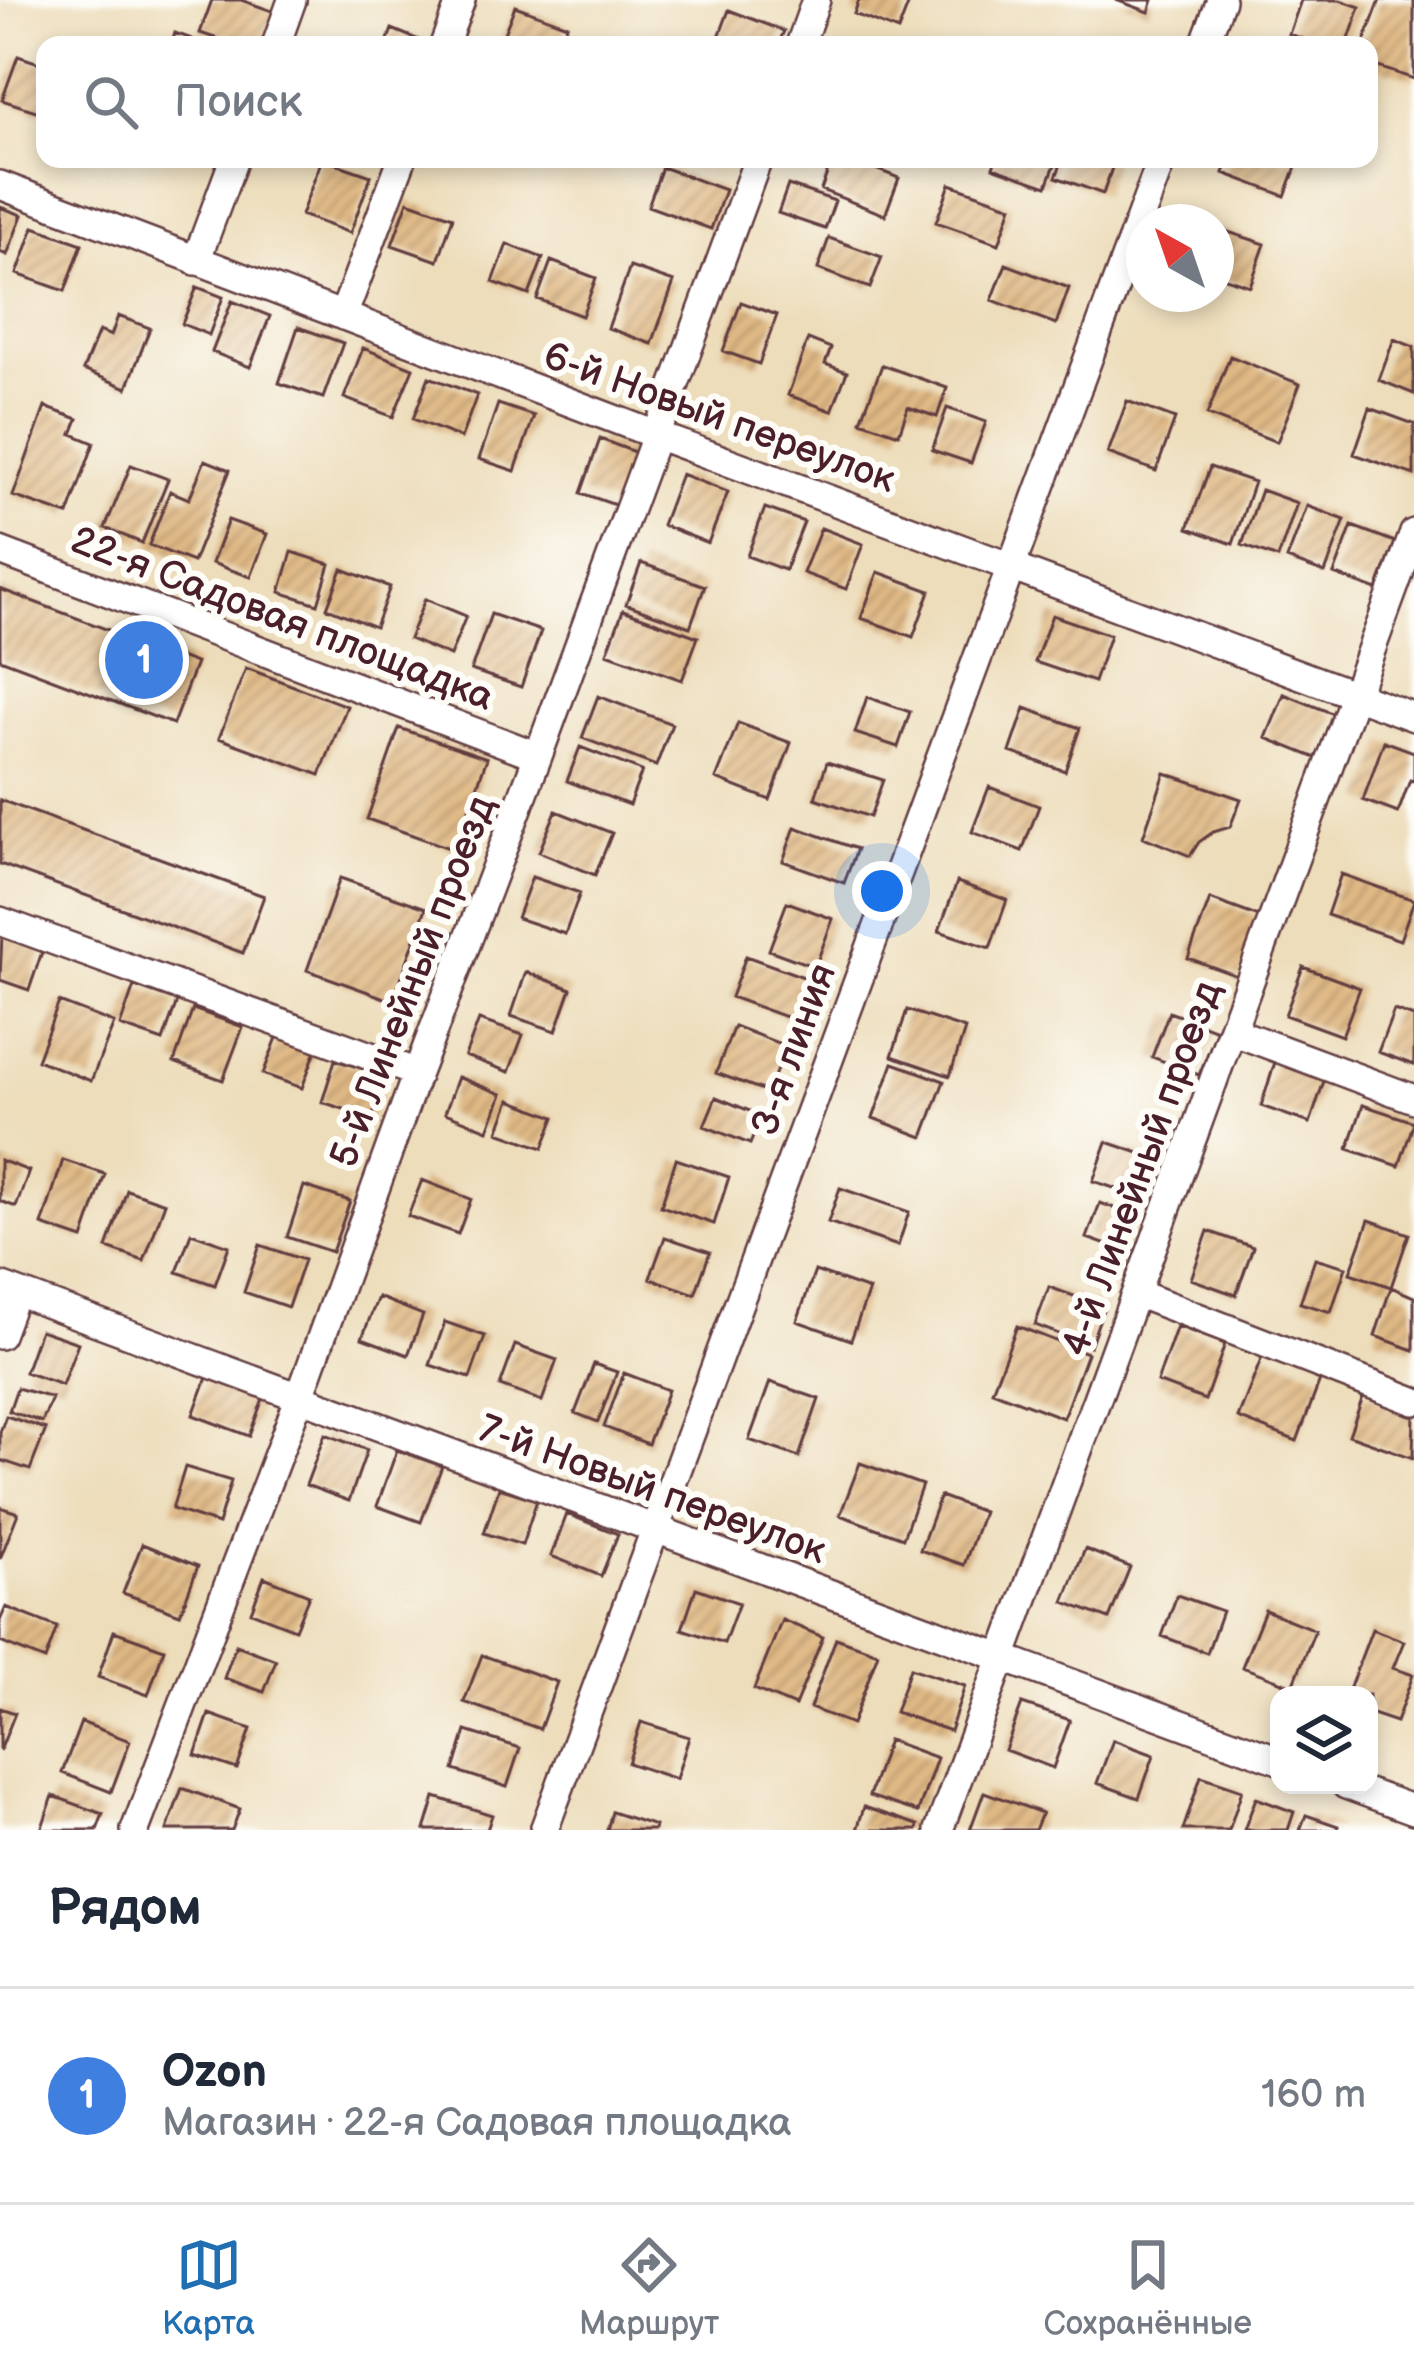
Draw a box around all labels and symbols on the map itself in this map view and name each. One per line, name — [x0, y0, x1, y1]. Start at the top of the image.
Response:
north arrow — [1126, 204, 1234, 312]
street label: 6-й Новый переулок — [537, 333, 902, 504]
street label: 22-я Садовая площадка — [64, 517, 500, 722]
pin: 1 — [105, 615, 183, 705]
street label: 5-й Линейный проезд — [321, 790, 506, 1174]
your location — [852, 861, 912, 921]
street label: 3-я линия — [742, 957, 847, 1142]
street label: 4-й Линейный проезд — [1053, 975, 1232, 1363]
street label: 7-й Новый переулок — [472, 1406, 832, 1575]

